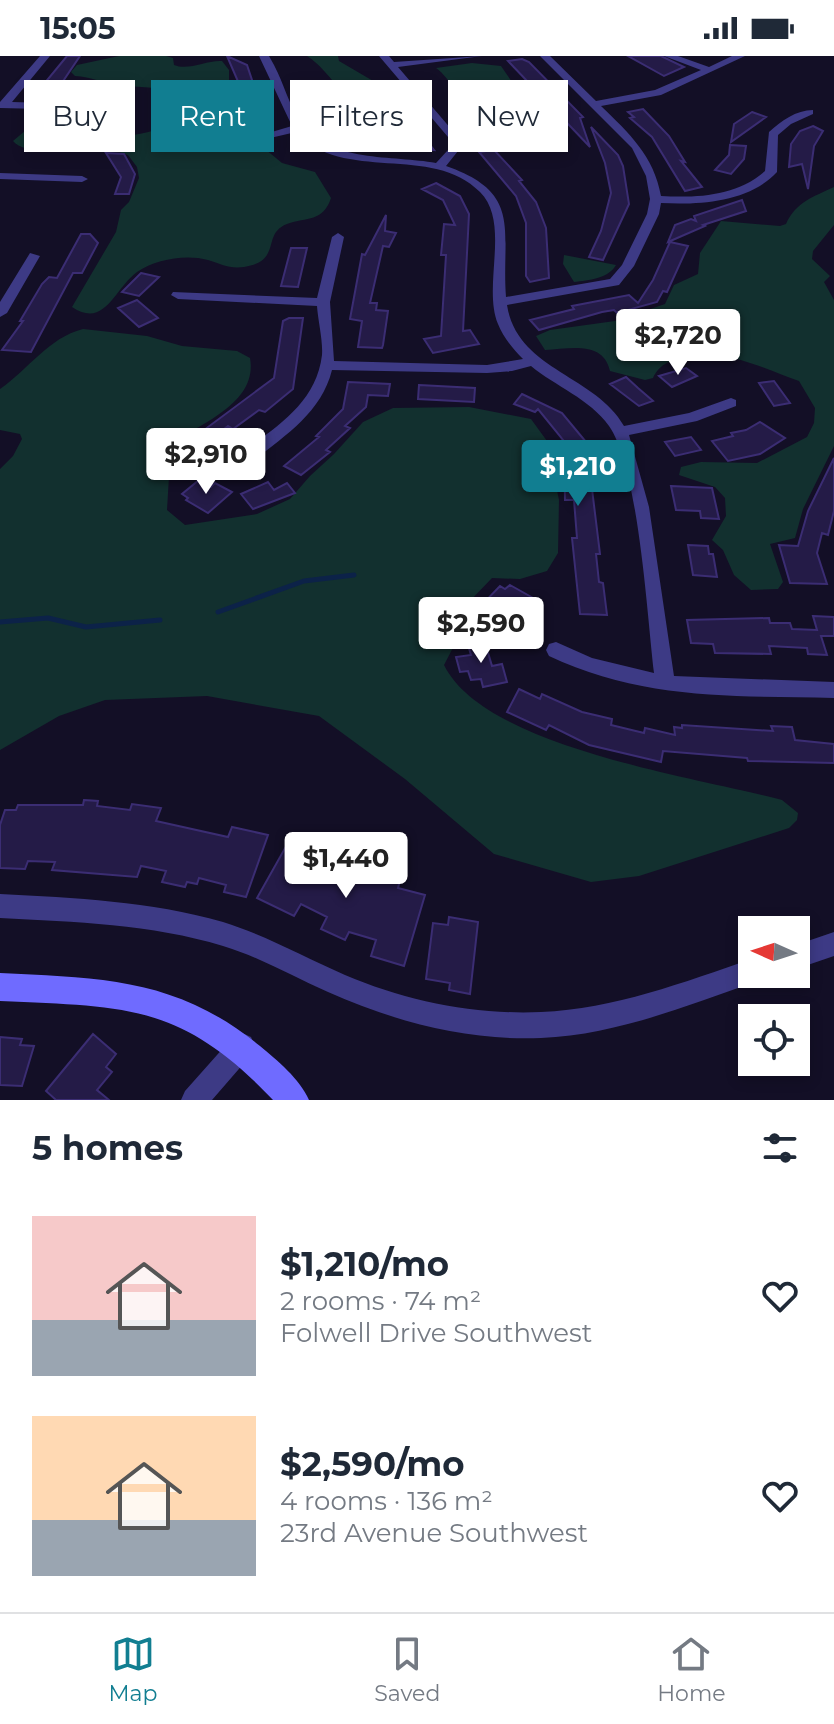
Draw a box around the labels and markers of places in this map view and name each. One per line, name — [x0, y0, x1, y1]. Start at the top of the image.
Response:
pin: $2,720 — [613, 309, 743, 377]
pin: $2,910 — [141, 428, 271, 496]
pin: $1,210 — [513, 440, 643, 508]
pin: $2,590 — [416, 597, 546, 665]
pin: $1,440 — [281, 832, 411, 900]

